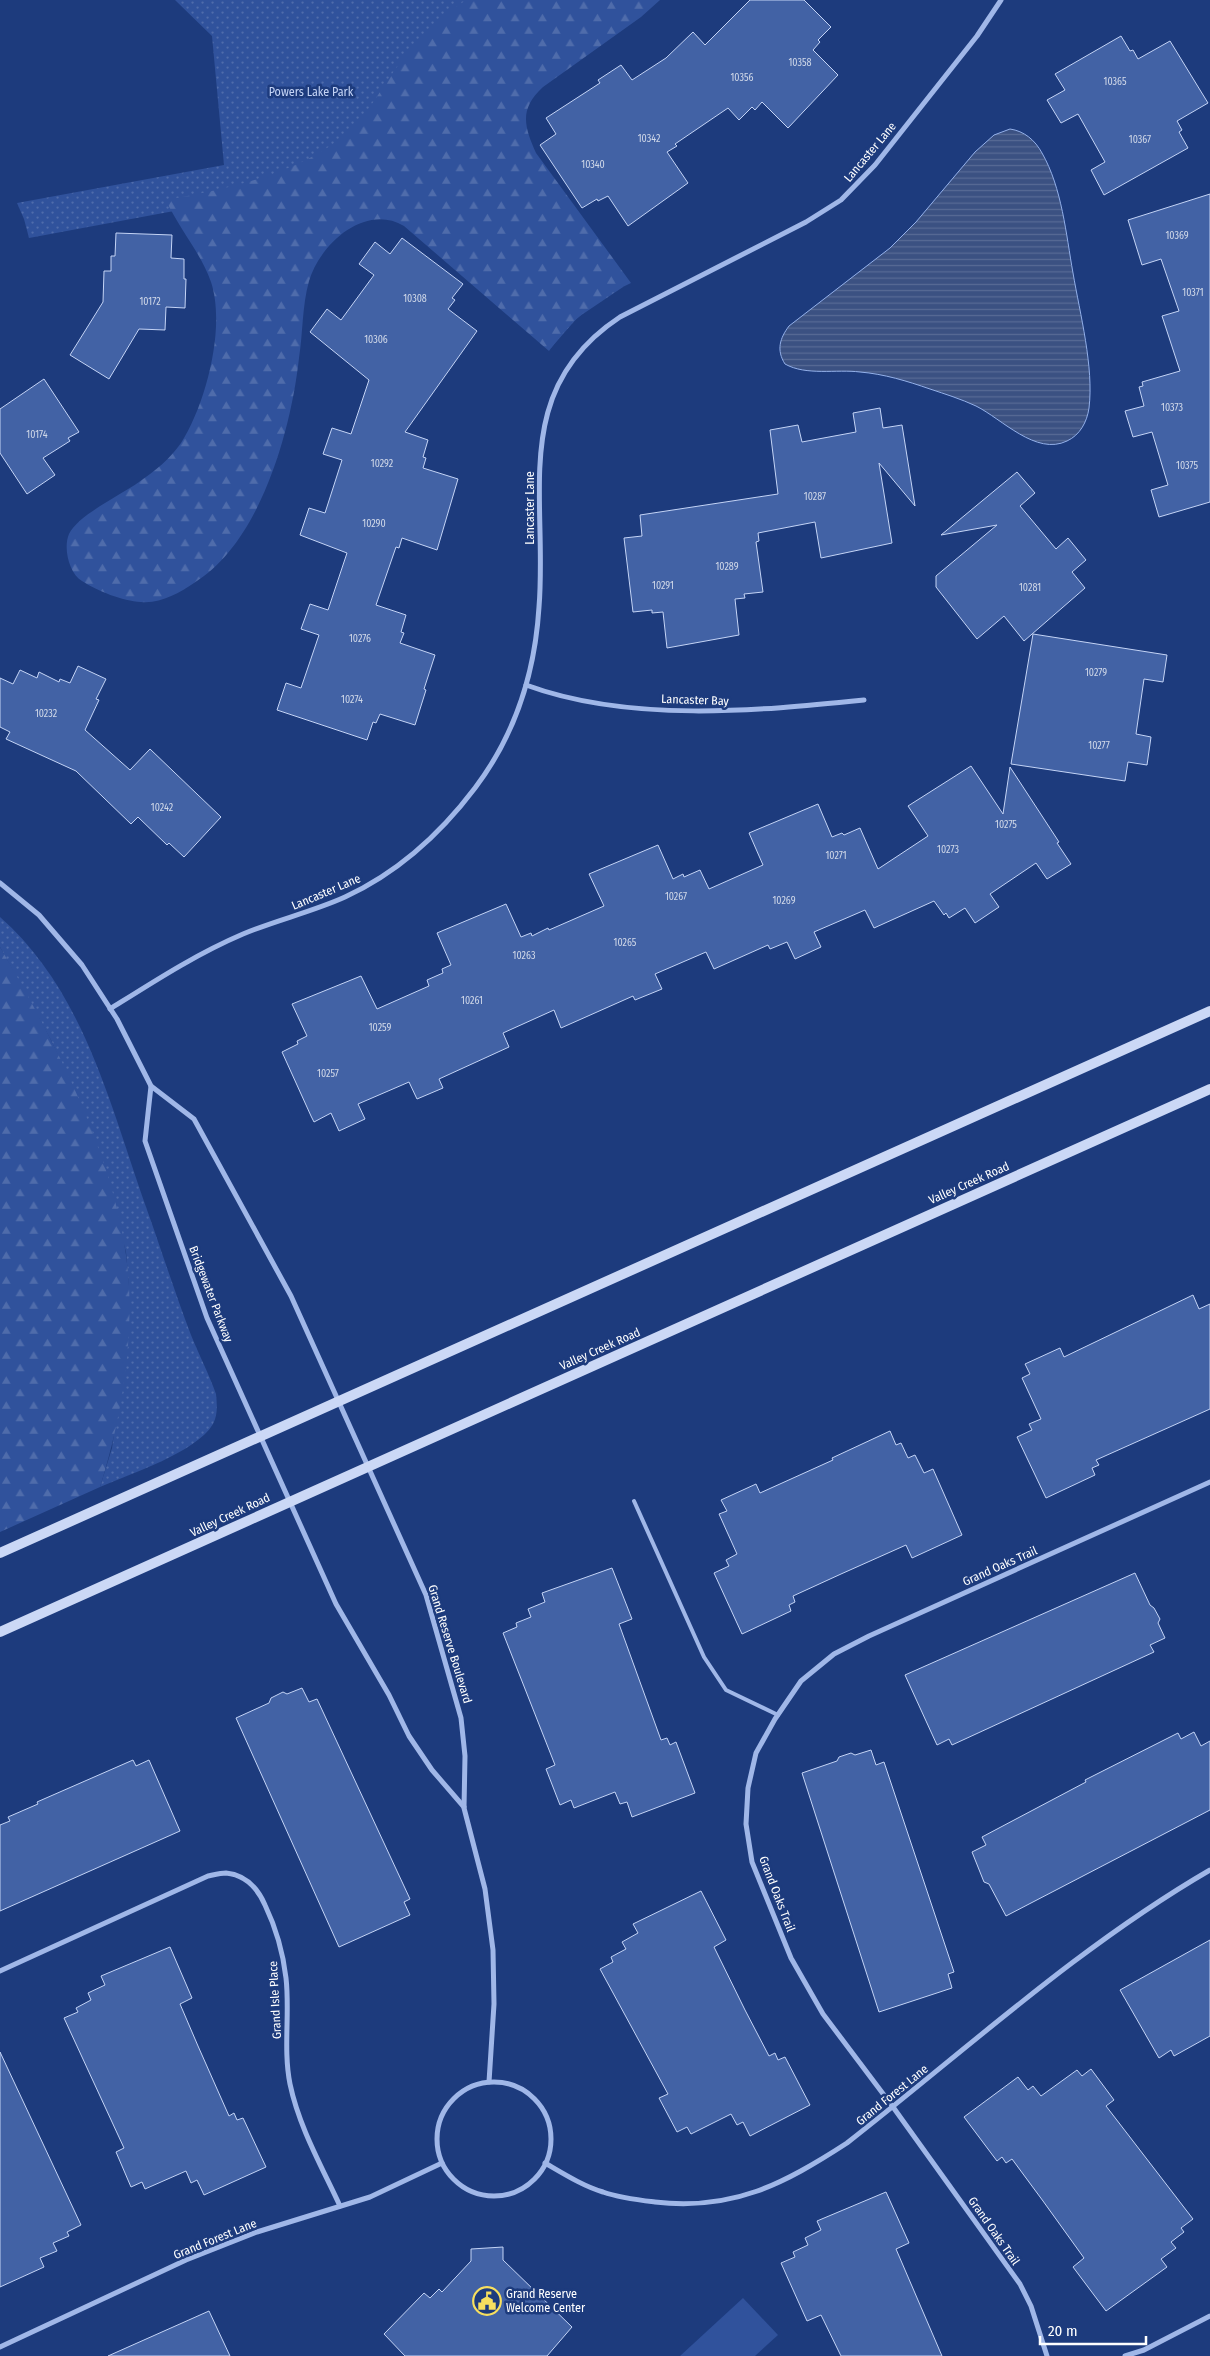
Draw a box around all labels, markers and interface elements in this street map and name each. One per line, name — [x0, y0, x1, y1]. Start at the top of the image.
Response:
house number: 10358 — [788, 57, 812, 69]
house number: 10356 — [730, 72, 754, 84]
house number: 10365 — [1103, 76, 1127, 88]
park label: Powers Lake Park — [269, 85, 354, 99]
street label: Lancaster Lane — [841, 119, 899, 185]
house number: 10342 — [638, 133, 661, 145]
house number: 10367 — [1129, 134, 1151, 146]
house number: 10340 — [581, 159, 605, 171]
house number: 10369 — [1165, 230, 1189, 242]
house number: 10371 — [1182, 287, 1204, 299]
house number: 10308 — [403, 293, 427, 305]
house number: 10172 — [139, 296, 161, 308]
house number: 10306 — [364, 334, 388, 346]
house number: 10373 — [1161, 402, 1183, 414]
house number: 10174 — [26, 429, 48, 441]
house number: 10292 — [371, 458, 394, 470]
house number: 10375 — [1176, 460, 1198, 472]
street label: Lancaster Lane — [523, 471, 537, 545]
house number: 10287 — [804, 491, 826, 503]
house number: 10290 — [362, 518, 386, 530]
house number: 10289 — [715, 561, 739, 573]
house number: 10291 — [652, 580, 674, 592]
house number: 10281 — [1019, 582, 1041, 594]
house number: 10276 — [349, 633, 371, 645]
house number: 10279 — [1085, 667, 1107, 679]
street label: Lancaster Bay — [661, 692, 730, 708]
house number: 10274 — [341, 694, 363, 706]
house number: 10232 — [35, 708, 58, 720]
house number: 10277 — [1088, 740, 1110, 752]
house number: 10242 — [151, 802, 174, 814]
house number: 10275 — [995, 819, 1017, 831]
house number: 10273 — [937, 844, 959, 856]
house number: 10271 — [825, 850, 847, 862]
street label: Lancaster Lane — [289, 871, 363, 913]
house number: 10267 — [665, 891, 687, 903]
house number: 10269 — [772, 895, 796, 907]
house number: 10265 — [614, 937, 637, 949]
house number: 10263 — [513, 950, 536, 962]
house number: 10261 — [461, 995, 483, 1007]
house number: 10259 — [369, 1022, 391, 1034]
house number: 10257 — [317, 1068, 339, 1080]
street label: Valley Creek Road — [927, 1159, 1011, 1207]
street label: Bridgewater Parkway — [186, 1244, 236, 1345]
street label: Valley Creek Road — [558, 1325, 642, 1373]
street label: Valley Creek Road — [188, 1490, 272, 1540]
street label: Grand Oaks Trail — [961, 1543, 1039, 1589]
street label: Grand Reserve Boulevard — [425, 1583, 475, 1705]
street label: Grand Oaks Trail — [756, 1854, 798, 1934]
street label: Grand Isle Place — [266, 1960, 284, 2039]
street label: Grand Forest Lane — [853, 2062, 931, 2128]
street label: Grand Oaks Trail — [965, 2194, 1023, 2268]
street label: Grand Forest Lane — [171, 2216, 259, 2262]
public building icon: Grand Reserve Welcome Center — [472, 2286, 502, 2316]
place label: Grand Reserve Welcome Center — [506, 2287, 586, 2315]
scale bar — [1040, 2314, 1146, 2346]
text: 20 m — [1048, 2322, 1078, 2340]

